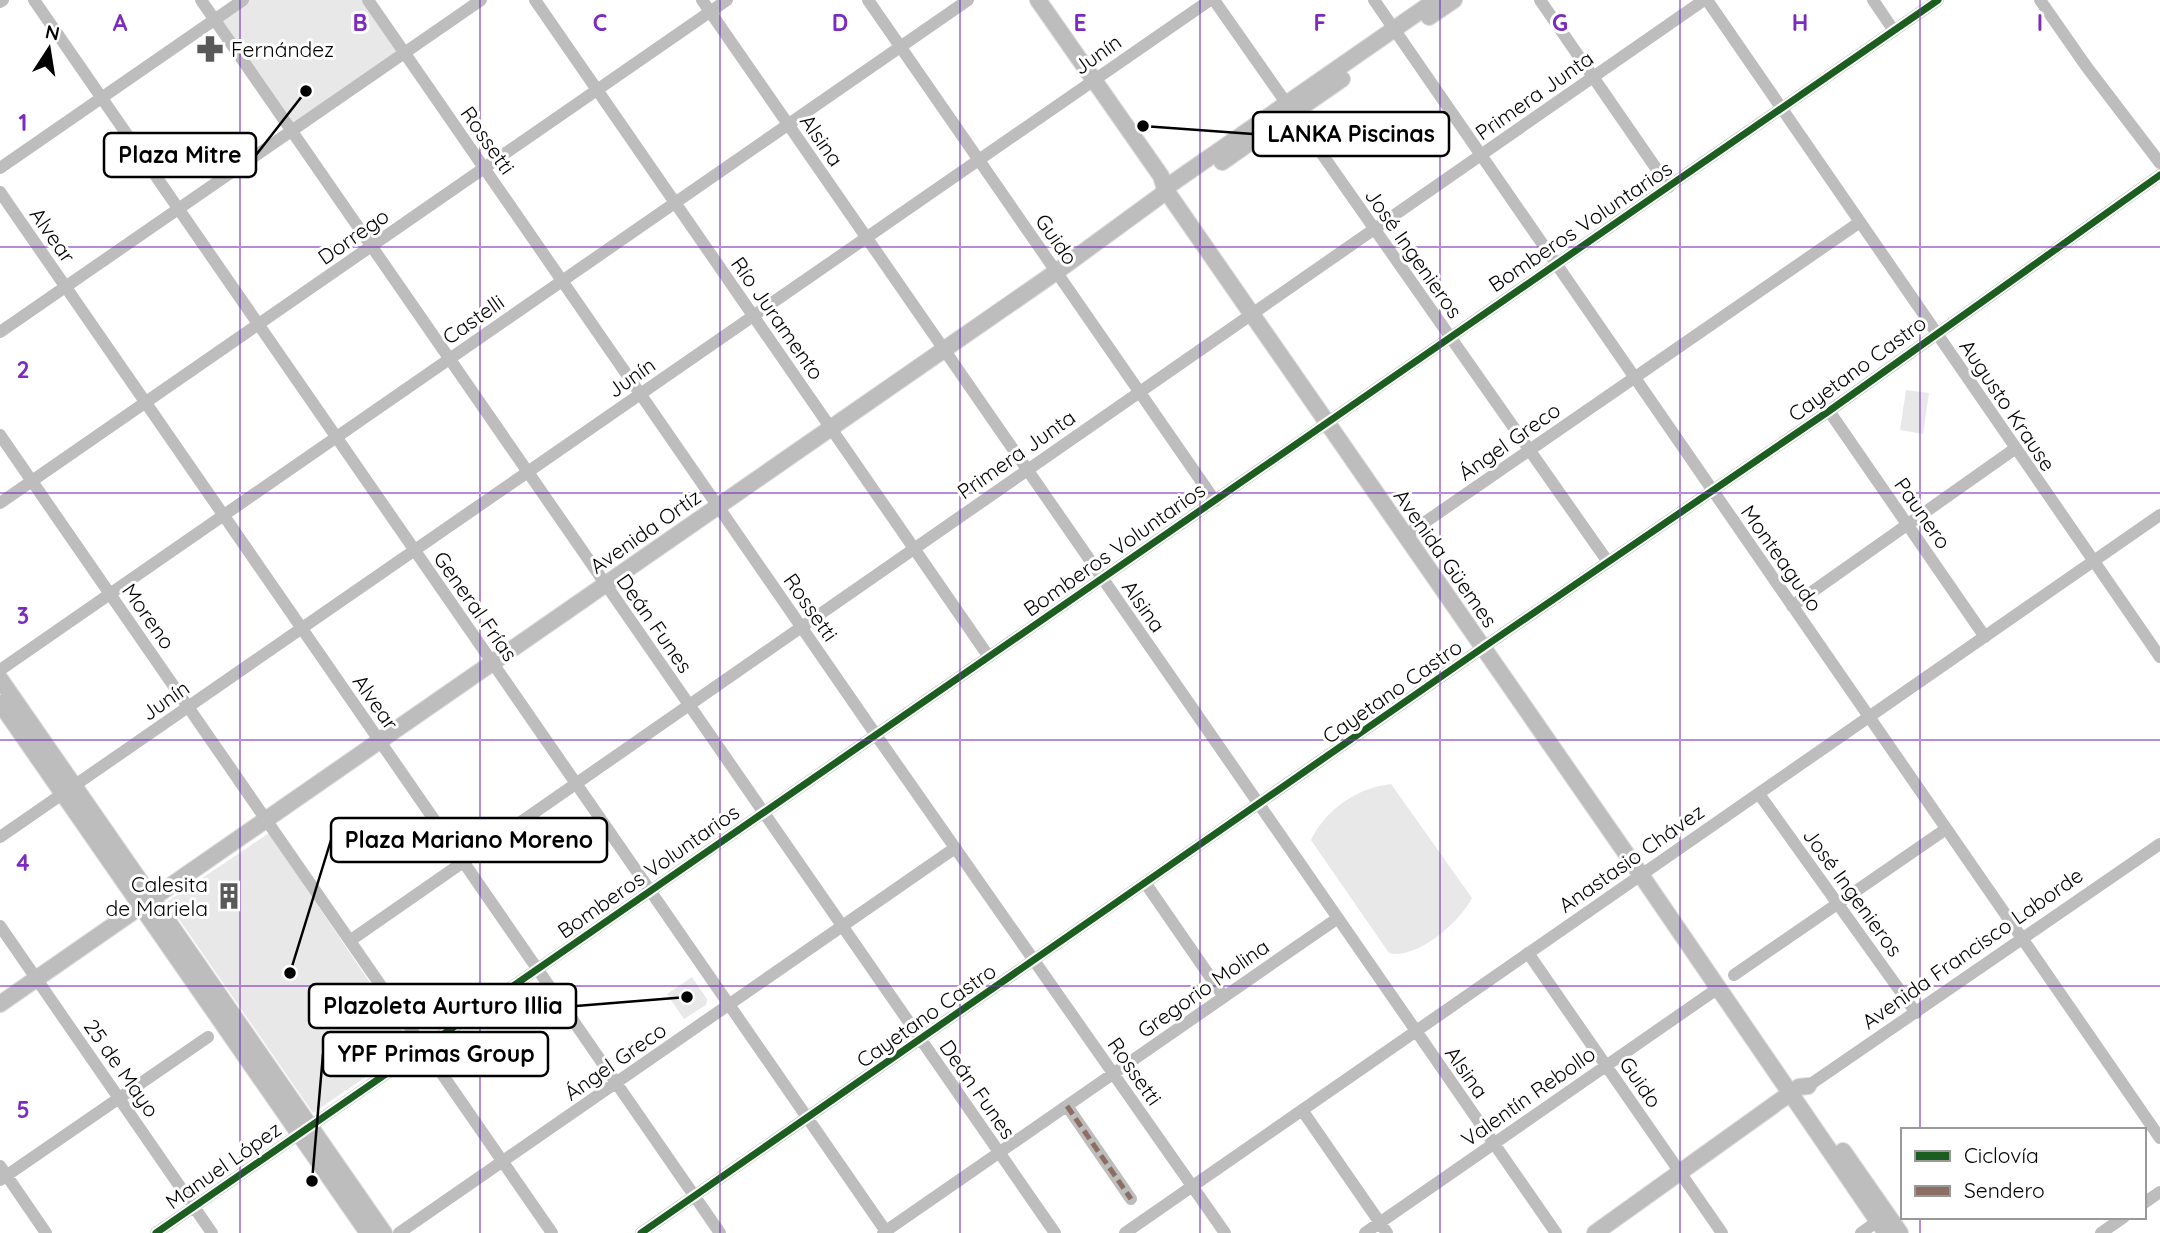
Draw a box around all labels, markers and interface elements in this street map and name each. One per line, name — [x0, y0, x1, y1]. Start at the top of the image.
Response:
text: A — [113, 8, 128, 37]
text: B — [352, 8, 368, 37]
text: C — [593, 8, 607, 37]
text: D — [832, 8, 848, 37]
text: E — [1073, 8, 1087, 37]
text: F — [1314, 8, 1326, 37]
text: G — [1552, 8, 1568, 37]
text: H — [1792, 8, 1808, 37]
text: I — [2037, 8, 2043, 37]
north arrow — [14, 14, 84, 84]
text: N — [43, 19, 62, 46]
street label: Junín — [1068, 28, 1126, 80]
pharmacy icon: Fernández — [195, 34, 225, 64]
place label: Fernández — [231, 36, 334, 62]
street label: Primera Junta — [1470, 45, 1598, 145]
street label: Rossetti — [455, 101, 521, 179]
text: 1 — [19, 108, 27, 137]
street label: Alsina — [795, 109, 849, 171]
callout: LANKA Piscinas — [1253, 112, 1449, 156]
text: LANKA Piscinas — [1267, 119, 1435, 148]
callout: Plaza Mitre — [104, 133, 256, 177]
text: Plaza Mitre — [118, 140, 242, 169]
street label: Bomberos Voluntarios — [1483, 155, 1677, 297]
street label: José Ingenieros — [1360, 183, 1468, 323]
street label: Alvear — [25, 202, 81, 268]
street label: Dorrego — [312, 202, 394, 270]
street label: Guido — [1030, 208, 1084, 270]
street label: Río Juramento — [726, 251, 830, 385]
street label: Castelli — [437, 288, 509, 350]
street label: Cayetano Castro — [1783, 309, 1931, 427]
street label: Augusto Krause — [1954, 334, 2062, 476]
street label: Junín — [602, 351, 660, 403]
text: 2 — [16, 355, 30, 384]
street label: Ángel Greco — [1453, 396, 1565, 486]
street label: Primera Junta — [952, 404, 1080, 504]
street label: Paunero — [1889, 472, 1957, 554]
street label: Bomberos Voluntarios — [1018, 476, 1210, 622]
street label: Avenida Ortíz — [584, 483, 706, 579]
street label: Avenida Güemes — [1389, 484, 1503, 632]
street label: Monteagudo — [1736, 500, 1828, 616]
street label: General Frías — [429, 546, 523, 666]
street label: Deán Funes — [611, 568, 699, 678]
street label: Rossetti — [778, 568, 844, 646]
street label: Alsina — [1117, 575, 1171, 637]
street label: Moreno — [117, 578, 181, 654]
text: 3 — [17, 601, 29, 630]
street label: Cayetano Castro — [1317, 633, 1467, 749]
street label: Alvear — [348, 669, 404, 735]
street label: Junín — [136, 674, 194, 726]
street label: Bomberos Voluntarios — [552, 798, 744, 944]
street label: Anastasio Chávez — [1553, 798, 1709, 918]
callout: Plaza Mariano Moreno — [331, 818, 607, 862]
street label: José Ingenieros — [1798, 823, 1908, 961]
text: Plaza Mariano Moreno — [345, 825, 593, 854]
text: 4 — [16, 848, 30, 877]
street label: Avenida Francisco Laborde — [1856, 862, 2088, 1034]
place label: Calesita de Mariela — [106, 871, 208, 921]
building icon: Calesita de Mariela — [214, 881, 244, 911]
street label: Gregorio Molina — [1132, 933, 1274, 1043]
street label: Cayetano Castro — [851, 957, 1001, 1073]
callout: Plazoleta Aurturo Illia — [309, 984, 576, 1028]
text: Plazoleta Aurturo Illia — [323, 991, 563, 1020]
street label: 25 de Mayo — [79, 1014, 165, 1122]
street label: Ángel Greco — [559, 1016, 671, 1106]
callout: YPF Primas Group — [323, 1032, 548, 1076]
street label: Rossetti — [1102, 1032, 1168, 1110]
street label: Deán Funes — [934, 1034, 1022, 1144]
text: YPF Primas Group — [337, 1039, 535, 1068]
street label: Valentín Rebollo — [1456, 1040, 1600, 1152]
street label: Alsina — [1440, 1041, 1494, 1103]
street label: Guido — [1614, 1051, 1668, 1113]
text: 5 — [16, 1095, 30, 1124]
street label: Manuel López — [160, 1116, 286, 1214]
legend — [1901, 1128, 2146, 1219]
text: Ciclovía — [1964, 1142, 2039, 1168]
text: Sendero — [1964, 1177, 2045, 1203]

